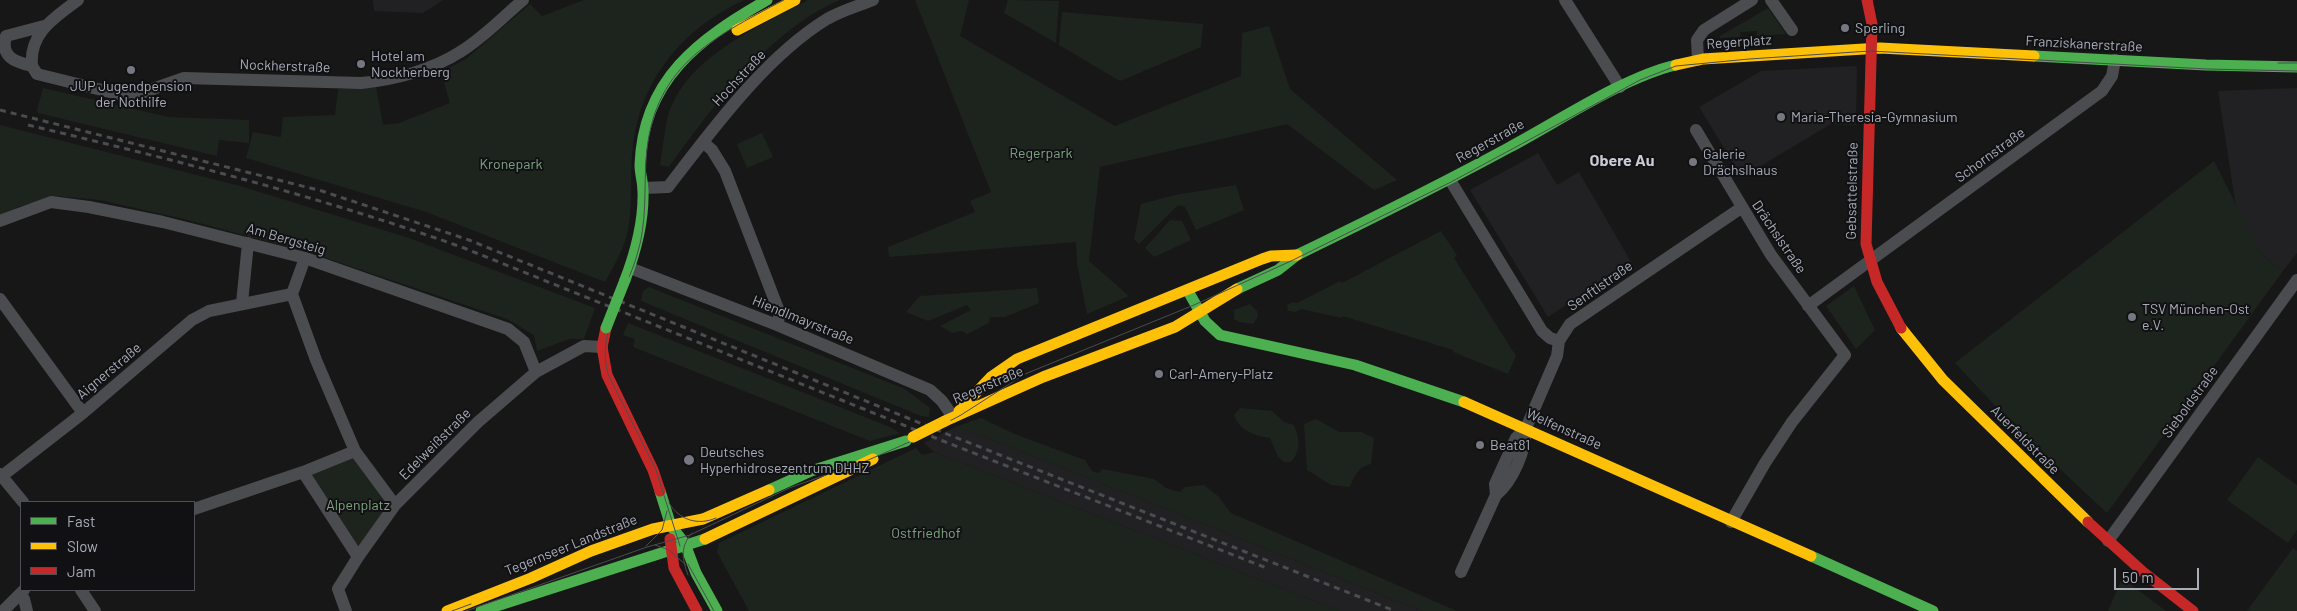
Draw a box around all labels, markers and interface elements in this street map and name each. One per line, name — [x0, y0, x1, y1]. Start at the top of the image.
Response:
place label: Sperling — [1855, 20, 1905, 36]
marker: Sperling — [1839, 22, 1851, 34]
street label: Regerplatz — [1706, 31, 1772, 53]
street label: Franziskanerstraße — [2025, 33, 2143, 55]
street label: Hochstraße — [709, 46, 769, 110]
place label: Hotel am Nockherberg — [371, 48, 450, 80]
street label: Nockherstraße — [239, 56, 331, 76]
marker: Hotel am Nockherberg — [355, 58, 367, 70]
marker: JUP Jugendpension der Nothilfe — [125, 64, 137, 76]
place label: JUP Jugendpension der Nothilfe — [70, 78, 192, 110]
place label: Maria-Theresia-Gymnasium — [1791, 109, 1958, 125]
marker: Maria-Theresia-Gymnasium — [1775, 111, 1787, 123]
street label: Regerstraße — [1453, 115, 1527, 167]
street label: Schornstraße — [1952, 124, 2028, 186]
street label: Gebsattelstraße — [1843, 142, 1861, 240]
park label: Regerpark — [1009, 145, 1073, 161]
place label: Galerie Drächslhaus — [1703, 146, 1777, 178]
district label: Obere Au — [1590, 151, 1654, 171]
park label: Kronepark — [479, 156, 543, 172]
marker: Galerie Drächslhaus — [1687, 156, 1699, 168]
street label: Drächslstraße — [1748, 197, 1810, 277]
street label: Am Bergsteig — [244, 220, 328, 258]
street label: Senftlstraße — [1564, 257, 1636, 315]
street label: Hiendlmayrstraße — [750, 292, 856, 348]
place label: TSV München-Ost e.V. — [2142, 301, 2250, 334]
marker: TSV München-Ost e.V. — [2126, 311, 2138, 323]
street label: Aignerstraße — [73, 339, 145, 403]
street label: Regerstraße — [950, 363, 1026, 407]
street label: Sieboldstraße — [2158, 363, 2222, 441]
place label: Carl-Amery-Platz — [1169, 366, 1273, 382]
marker: Carl-Amery-Platz — [1153, 368, 1165, 380]
street label: Auerfeldstraße — [1987, 402, 2063, 478]
street label: Edelweißstraße — [396, 405, 474, 483]
street label: Welfenstraße — [1524, 405, 1604, 453]
place label: Beat81 — [1490, 437, 1530, 453]
marker: Beat81 — [1474, 439, 1486, 451]
place label: Deutsches Hyperhidrosezentrum DHHZ — [700, 444, 869, 477]
marker: Deutsches Hyperhidrosezentrum DHHZ — [682, 453, 696, 467]
park label: Alpenplatz — [326, 497, 390, 513]
legend — [20, 501, 195, 591]
street label: Tegernseer Landstraße — [502, 511, 640, 579]
text: Fast — [67, 512, 95, 530]
park label: Ostfriedhof — [891, 525, 961, 541]
text: Slow — [67, 537, 98, 555]
scale bar — [2117, 558, 2202, 590]
text: Jam — [67, 562, 96, 580]
text: 50 m — [2122, 568, 2154, 586]

